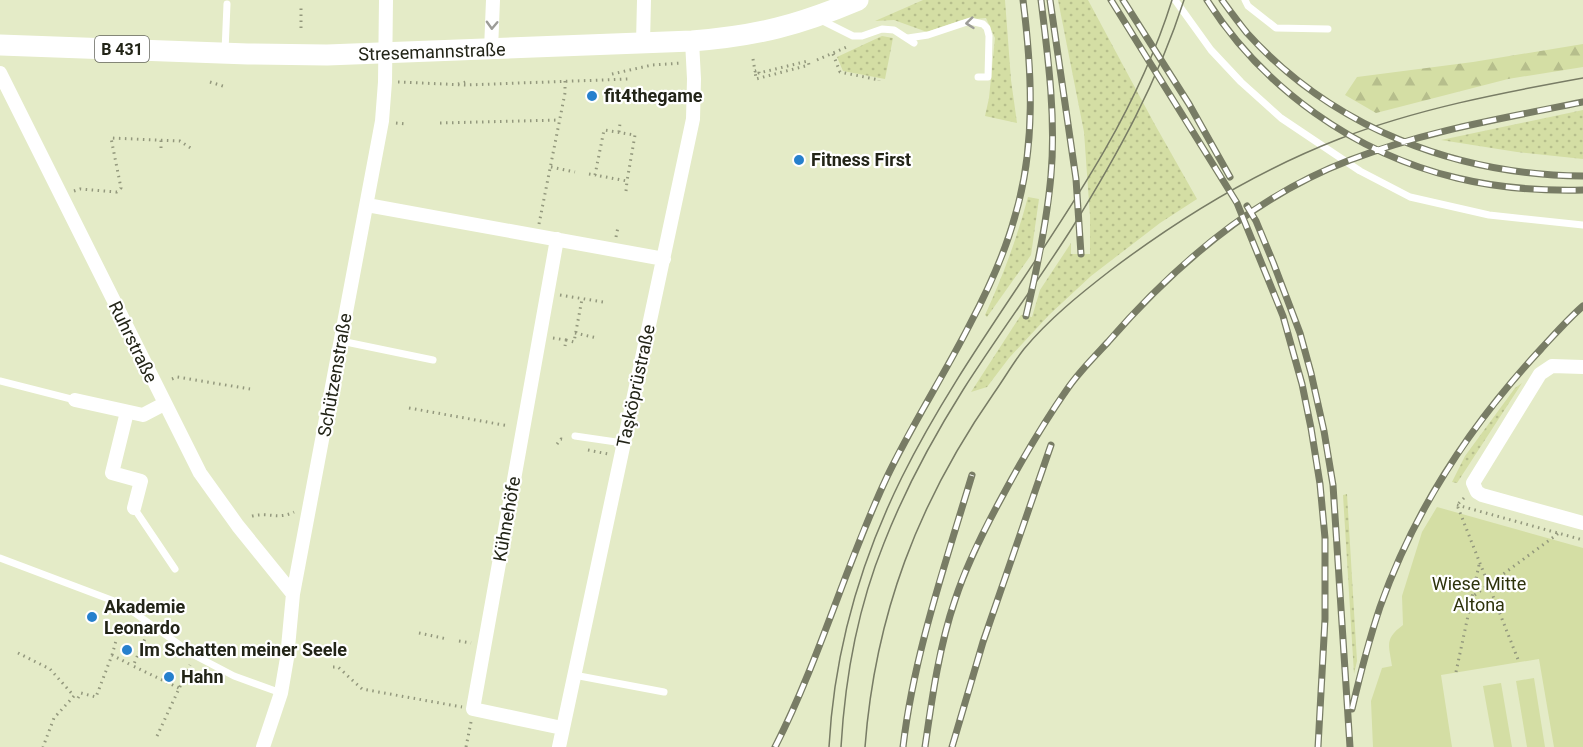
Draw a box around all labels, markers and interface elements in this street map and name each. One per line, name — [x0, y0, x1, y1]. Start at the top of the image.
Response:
one-way arrow — [965, 16, 974, 29]
one-way arrow — [486, 20, 499, 29]
road number: B 431 — [95, 36, 149, 62]
street label: Stresemannstraße — [358, 38, 506, 65]
place label: fit4thegame — [604, 85, 703, 106]
marker: fit4thegame — [585, 89, 599, 103]
place label: Fitness First — [811, 149, 911, 170]
marker: Fitness First — [792, 153, 806, 167]
street label: Ruhrstraße — [105, 298, 162, 386]
street label: Schützenstraße — [313, 312, 356, 438]
street label: Taşköprüstraße — [612, 322, 659, 449]
street label: Kühnehöfe — [489, 475, 524, 563]
park label: Wiese Mitte Altona — [1432, 573, 1526, 615]
place label: Akademie Leonardo — [104, 596, 186, 638]
marker: Akademie Leonardo — [85, 610, 99, 624]
place label: Im Schatten meiner Seele — [139, 639, 347, 660]
marker: Im Schatten meiner Seele — [120, 643, 134, 657]
place label: Hahn — [181, 666, 224, 687]
marker: Hahn — [162, 670, 176, 684]

